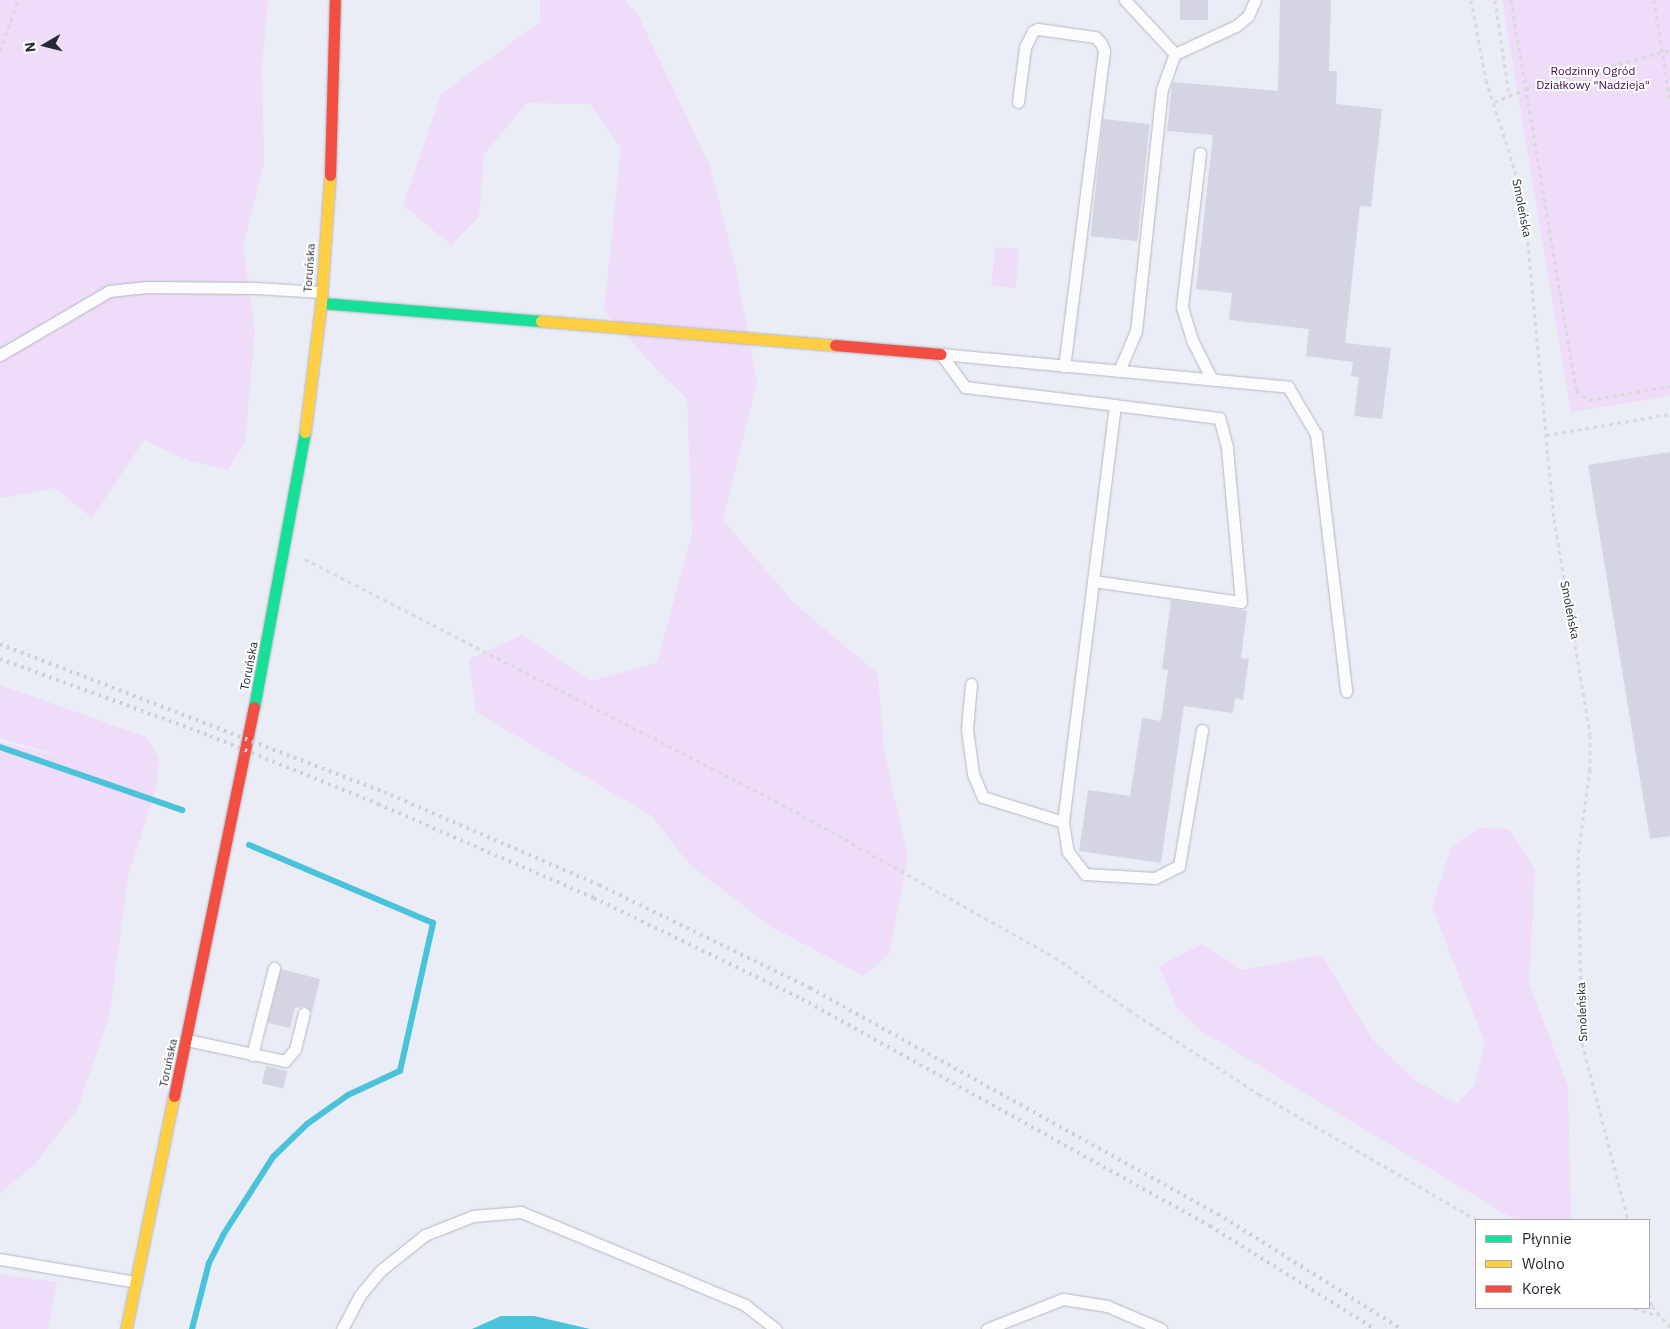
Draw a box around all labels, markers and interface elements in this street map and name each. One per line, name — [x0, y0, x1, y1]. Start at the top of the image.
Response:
north arrow — [20, 20, 70, 70]
text: N — [21, 41, 40, 53]
park label: Rodzinny Ogród Działkowy "Nadzieja" — [1536, 64, 1650, 92]
street label: Smoleńska — [1509, 177, 1535, 239]
street label: Toruńska — [300, 243, 318, 293]
street label: Smoleńska — [1557, 579, 1583, 641]
street label: Toruńska — [237, 640, 261, 692]
street label: Smoleńska — [1574, 982, 1590, 1042]
street label: Toruńska — [156, 1037, 180, 1089]
legend — [1475, 1219, 1650, 1309]
text: Płynnie — [1522, 1229, 1572, 1248]
text: Wolno — [1522, 1254, 1565, 1273]
text: Korek — [1522, 1279, 1561, 1298]

